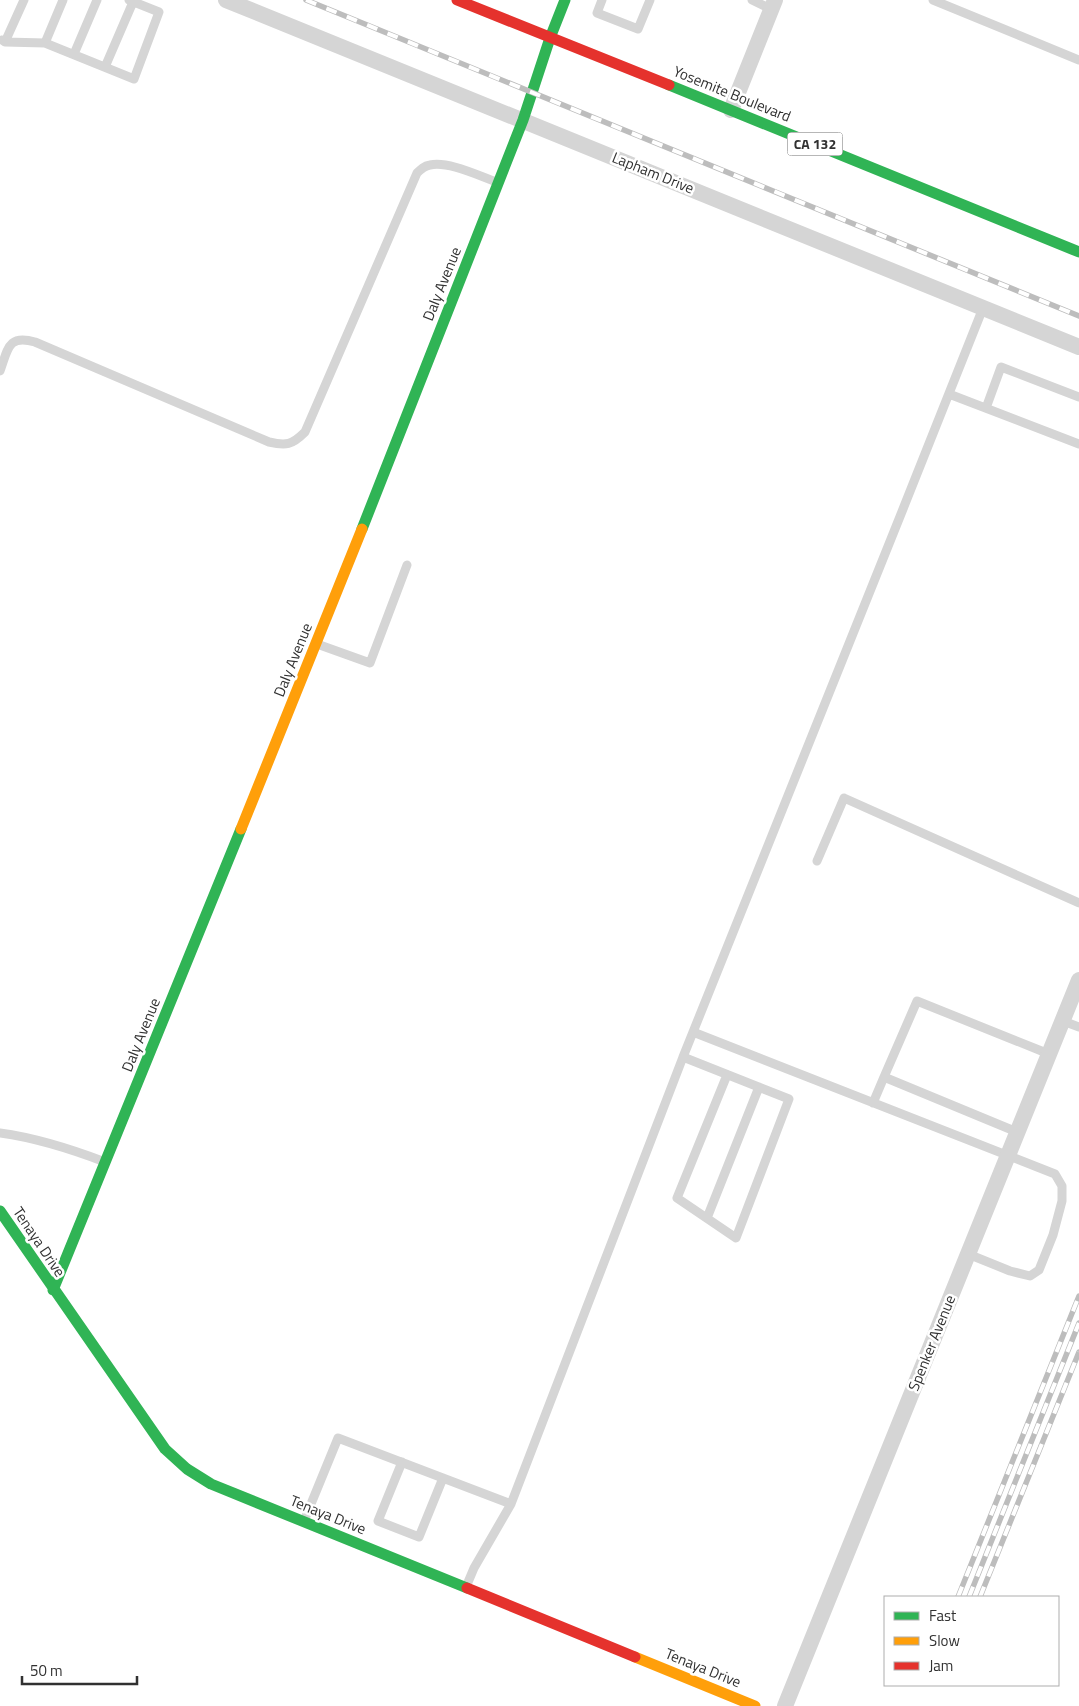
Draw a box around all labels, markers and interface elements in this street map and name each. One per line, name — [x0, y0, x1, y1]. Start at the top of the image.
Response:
street label: Yosemite Boulevard — [670, 59, 794, 128]
road number: CA 132 — [788, 132, 842, 156]
street label: Lapham Drive — [609, 146, 698, 199]
street label: Daly Avenue — [416, 243, 467, 324]
street label: Daly Avenue — [267, 619, 318, 700]
street label: Daly Avenue — [115, 994, 166, 1075]
street label: Tenaya Drive — [7, 1202, 71, 1281]
street label: Spenker Avenue — [902, 1291, 961, 1394]
street label: Tenaya Drive — [287, 1489, 370, 1540]
legend — [884, 1596, 1059, 1686]
text: Fast — [929, 1604, 957, 1627]
text: Slow — [929, 1629, 960, 1652]
street label: Tenaya Drive — [662, 1642, 745, 1693]
scale bar — [22, 1654, 138, 1686]
text: Jam — [929, 1654, 953, 1677]
text: 50 m — [30, 1659, 63, 1682]

